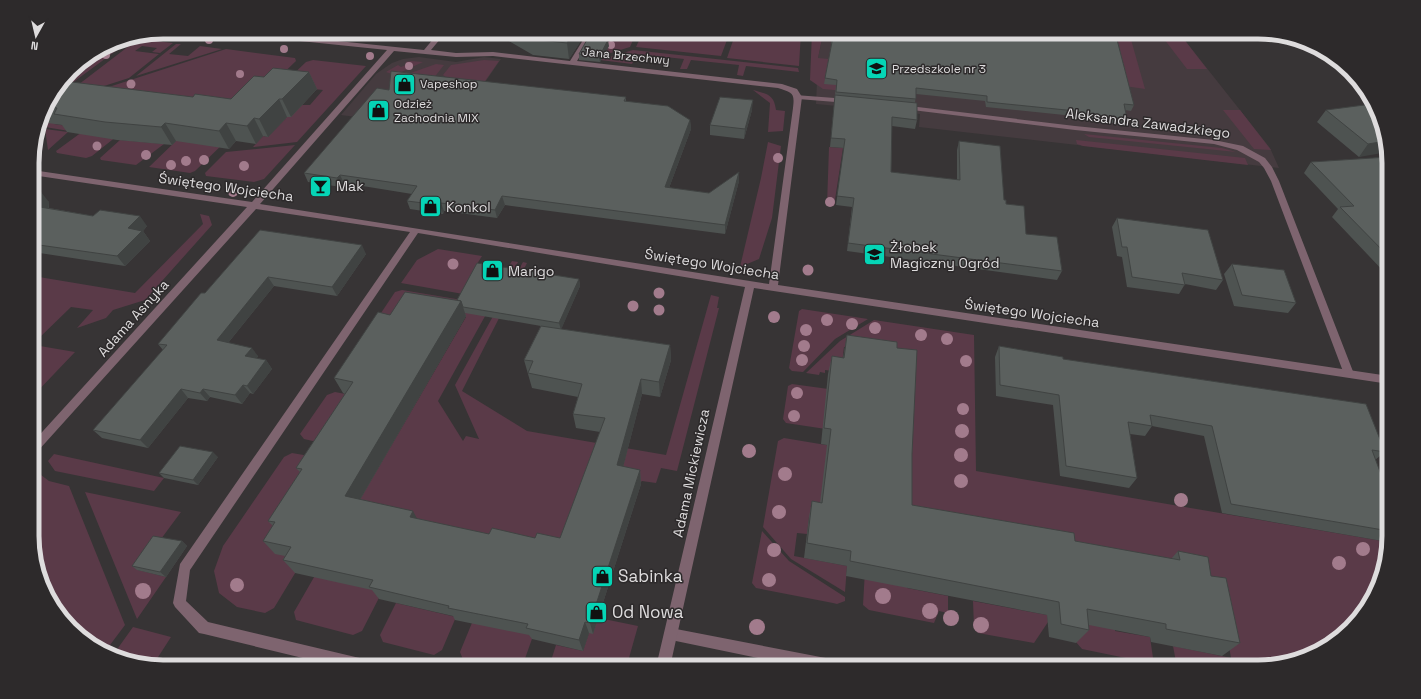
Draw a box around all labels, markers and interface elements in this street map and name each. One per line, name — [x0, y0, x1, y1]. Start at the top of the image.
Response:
north arrow — [16, 16, 56, 56]
text: N — [30, 38, 39, 53]
street label: Jana Brzechwy — [581, 43, 671, 69]
school or university icon: Przedszkole nr 3 — [863, 56, 889, 82]
place label: Przedszkole nr 3 — [892, 61, 986, 77]
shop icon: Vapeshop — [391, 71, 417, 97]
place label: Vapeshop — [420, 76, 478, 92]
place label: Odzież Zachodnia MIX — [394, 96, 479, 126]
shop icon: Odzież Zachodnia MIX — [366, 98, 392, 124]
street label: Aleksandra Zawadzkiego — [1065, 104, 1231, 142]
street label: Świętego Wojciecha — [157, 169, 295, 205]
bar icon: Mak — [308, 173, 334, 199]
place label: Mak — [336, 177, 364, 195]
shop icon: Konkol — [418, 194, 444, 220]
place label: Konkol — [446, 198, 491, 216]
place label: Żłobek Magiczny Ogród — [890, 238, 1000, 272]
school or university icon: Żłobek Magiczny Ogród — [861, 242, 887, 268]
street label: Świętego Wojciecha — [643, 244, 781, 284]
shop icon: Marigo — [479, 258, 505, 284]
place label: Marigo — [508, 262, 555, 280]
street label: Adama Asnyka — [94, 276, 172, 360]
street label: Świętego Wojciecha — [963, 295, 1101, 331]
street label: Adama Mickiewicza — [669, 407, 713, 539]
shop icon: Sabinka — [590, 563, 616, 589]
place label: Sabinka — [618, 565, 683, 587]
shop icon: Od Nowa — [583, 599, 609, 625]
place label: Od Nowa — [612, 601, 684, 623]

